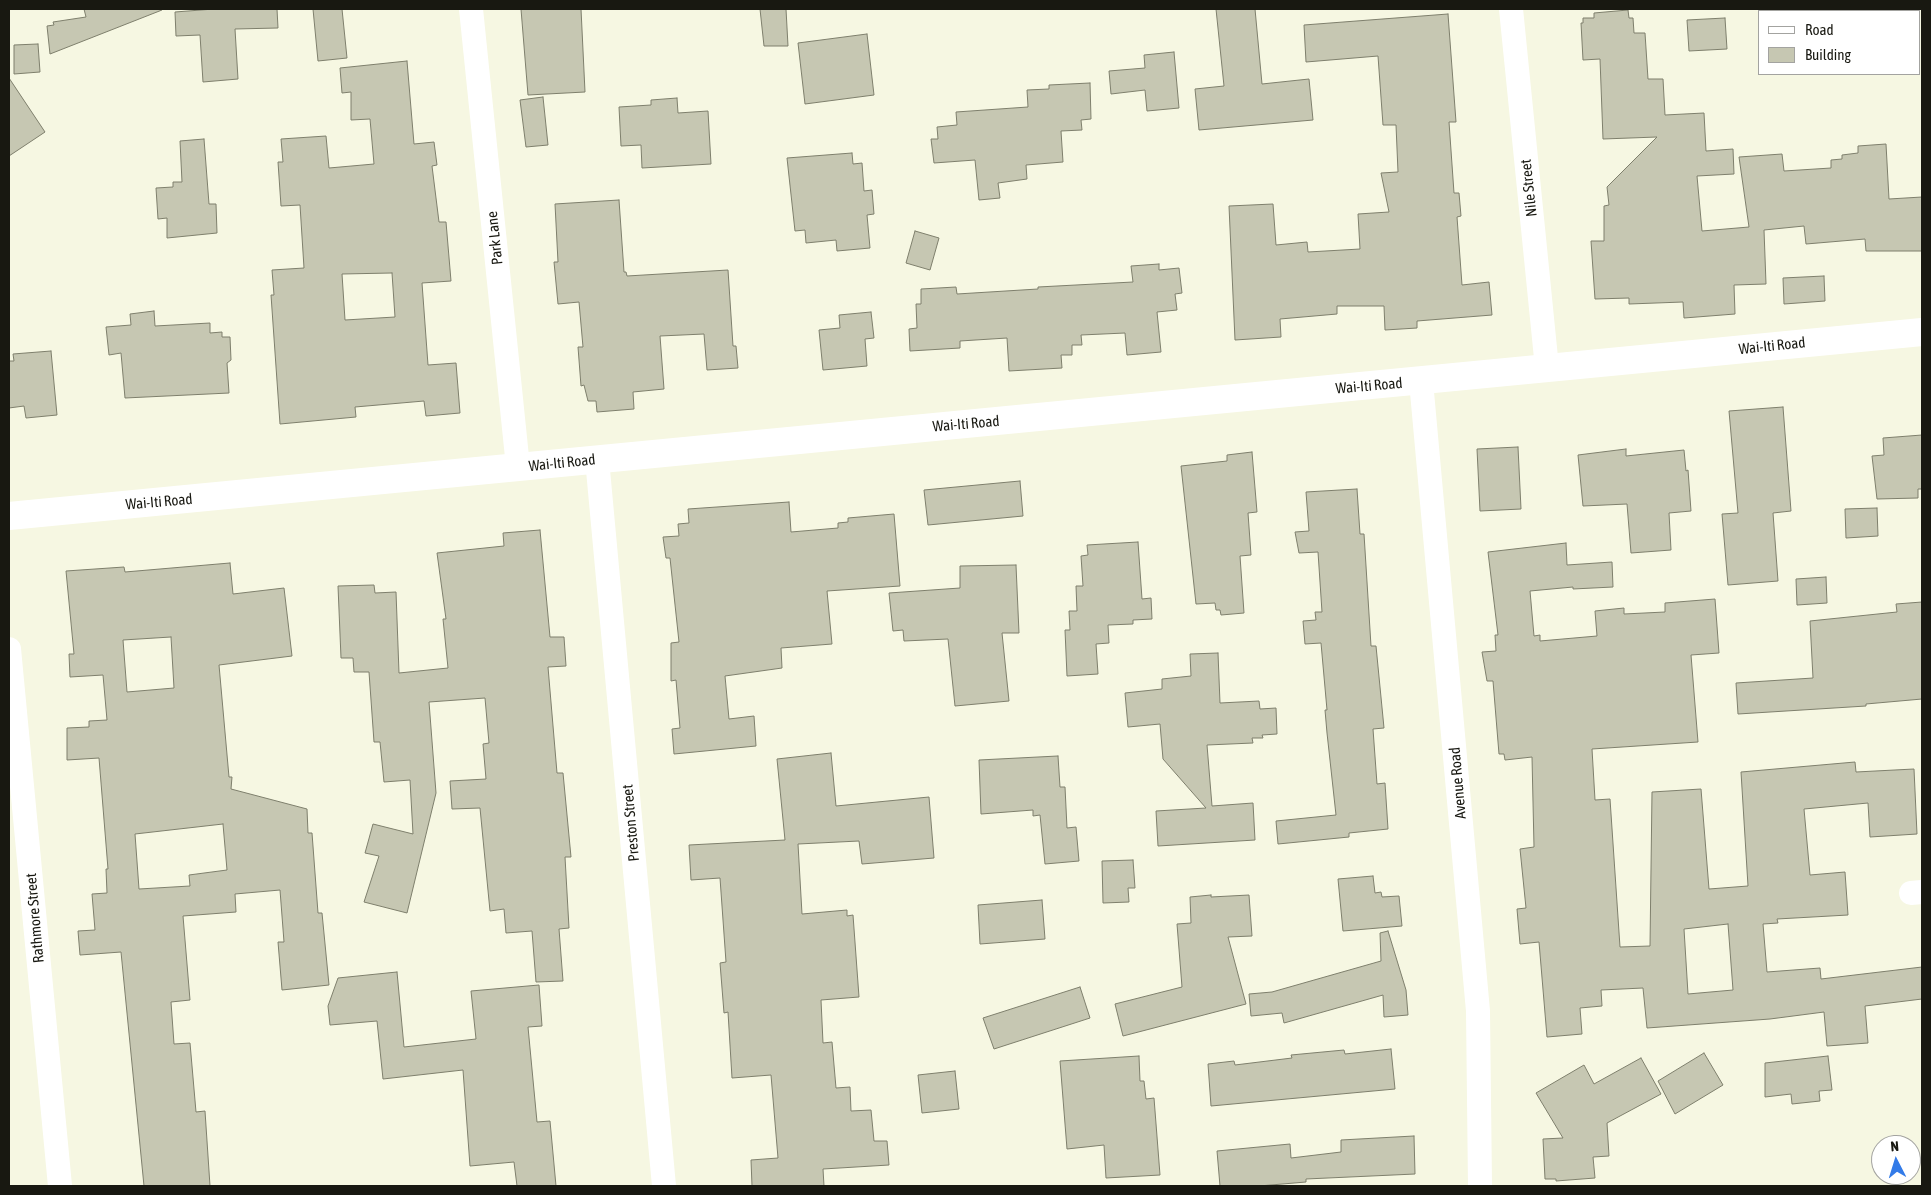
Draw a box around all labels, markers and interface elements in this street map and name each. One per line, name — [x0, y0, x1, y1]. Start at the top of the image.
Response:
legend — [1758, 10, 1921, 75]
text: Road — [1805, 21, 1834, 38]
text: Building — [1805, 46, 1851, 63]
street label: Nile Street — [1517, 158, 1541, 218]
street label: Park Lane — [483, 210, 507, 266]
street label: Wai-Iti Road — [1738, 334, 1806, 358]
street label: Wai-Iti Road — [1335, 374, 1403, 398]
street label: Wai-Iti Road — [932, 412, 1000, 436]
street label: Wai-Iti Road — [528, 451, 596, 475]
street label: Wai-Iti Road — [125, 490, 193, 514]
street label: Avenue Road — [1446, 746, 1470, 820]
street label: Preston Street — [619, 784, 643, 862]
street label: Rathmore Street — [22, 872, 48, 964]
north arrow — [1871, 1135, 1921, 1185]
text: N — [1890, 1138, 1900, 1154]

